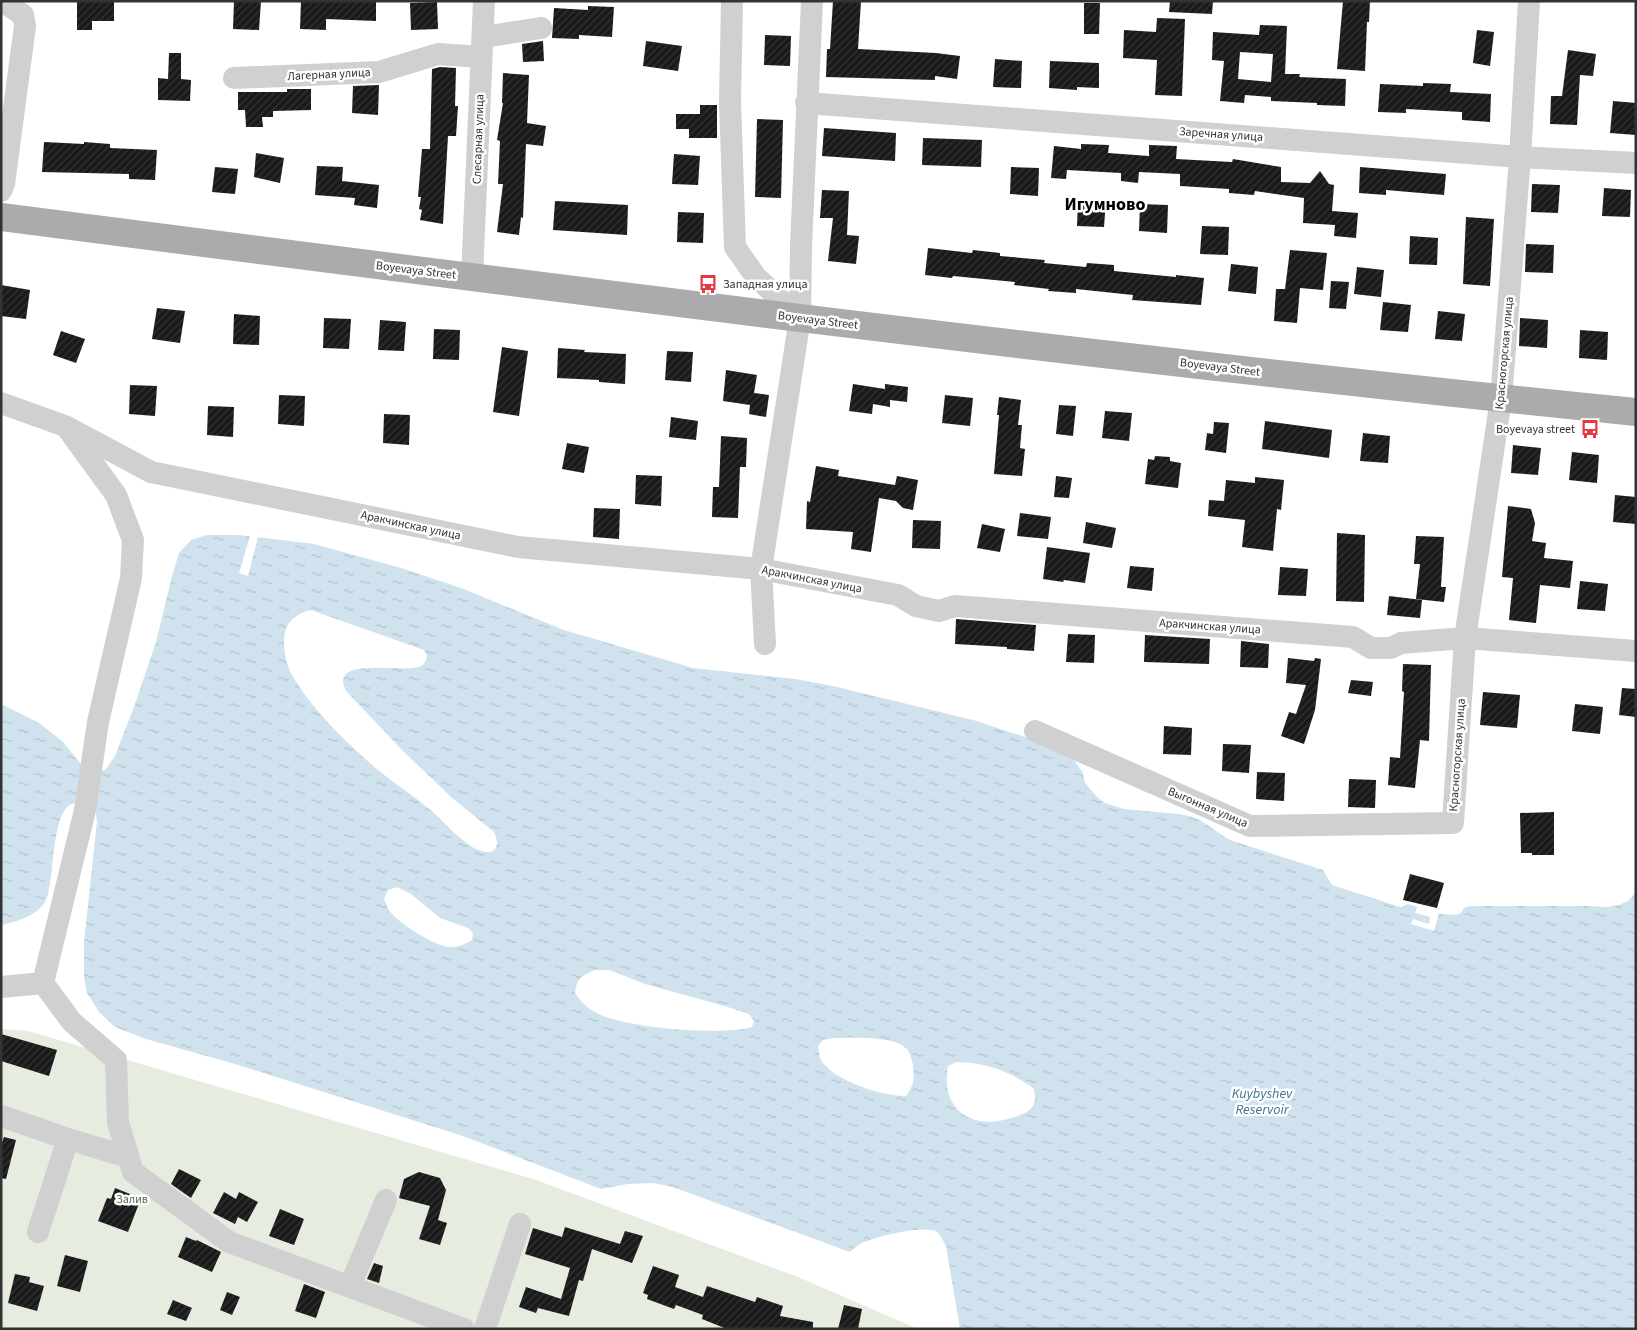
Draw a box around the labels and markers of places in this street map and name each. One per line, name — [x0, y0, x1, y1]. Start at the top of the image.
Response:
bus stop icon: Западная улица — [697, 273, 719, 295]
place label: Западная улица — [723, 276, 808, 293]
bus stop icon: Boyevaya street — [1579, 418, 1601, 440]
place label: Boyevaya street — [1496, 421, 1575, 438]

